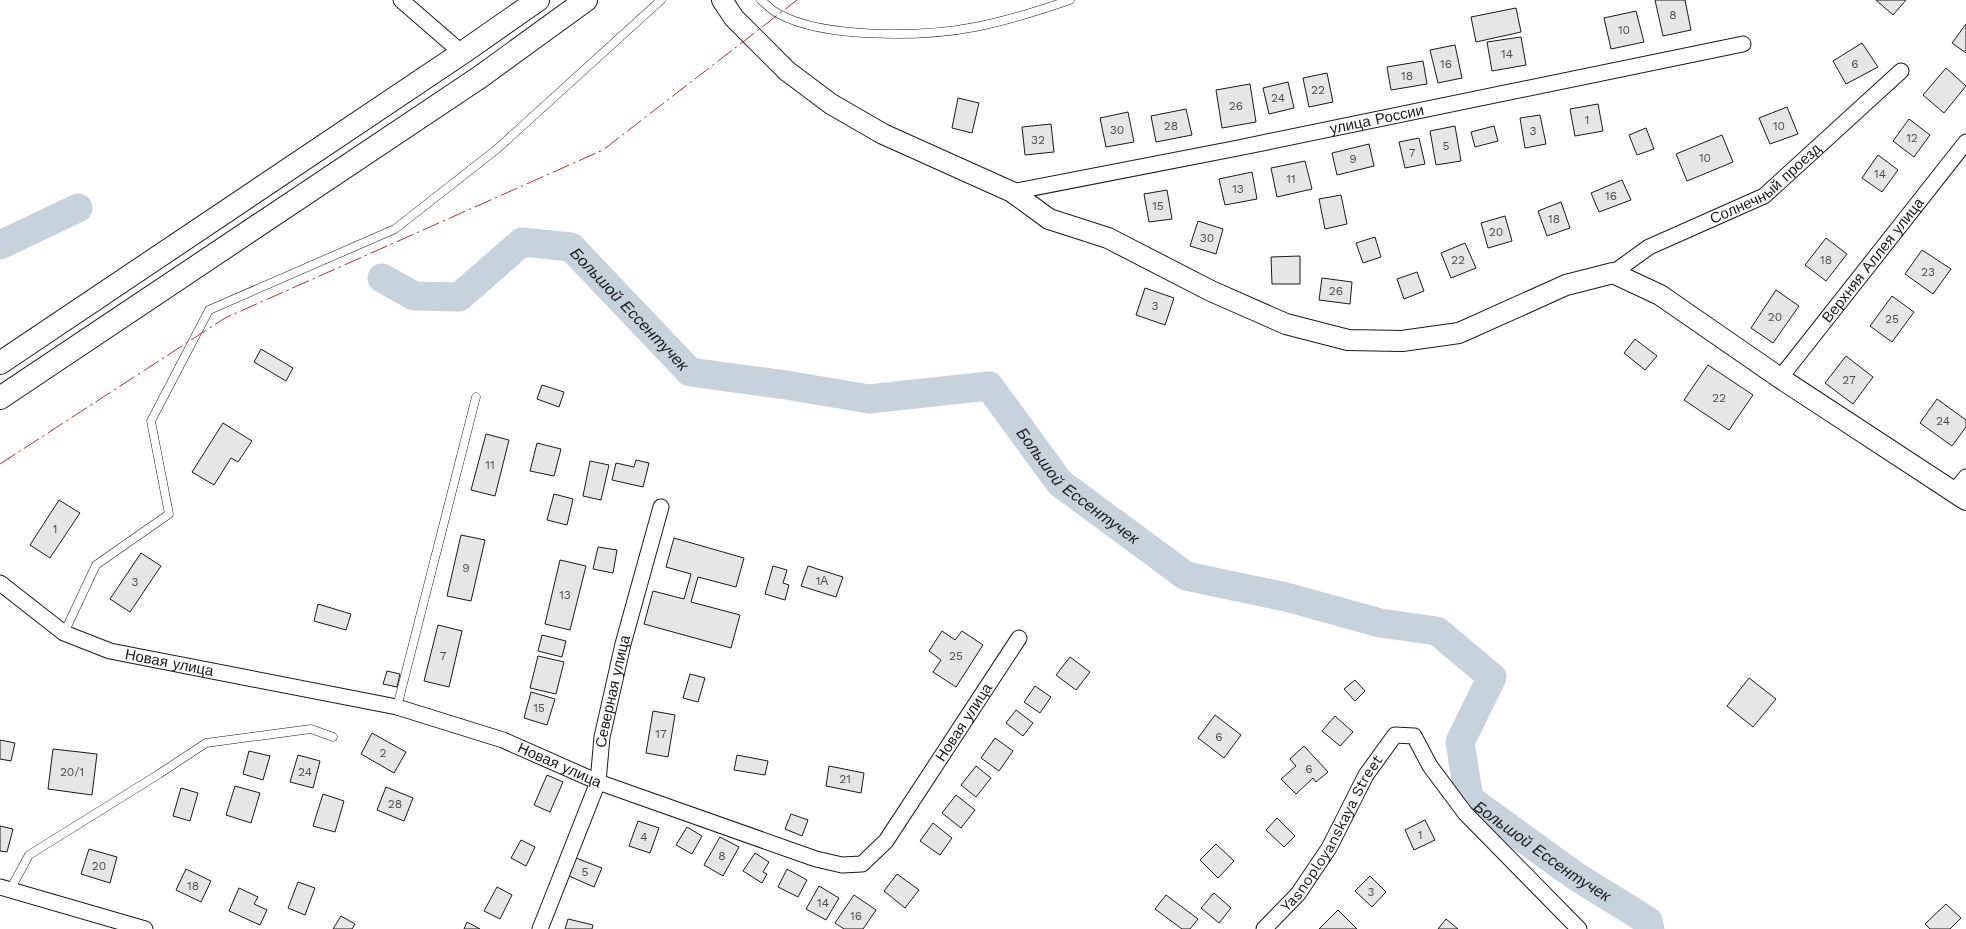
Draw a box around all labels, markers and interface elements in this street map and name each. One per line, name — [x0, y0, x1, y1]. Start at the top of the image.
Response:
house number: 8 — [1669, 8, 1677, 22]
house number: 10 — [1618, 23, 1630, 37]
house number: 14 — [1501, 47, 1513, 61]
house number: 16 — [1440, 57, 1452, 71]
house number: 6 — [1851, 57, 1859, 71]
house number: 18 — [1401, 69, 1413, 83]
house number: 22 — [1311, 83, 1325, 97]
house number: 24 — [1271, 91, 1285, 105]
house number: 26 — [1229, 99, 1243, 113]
street label: улица России — [1328, 101, 1426, 138]
house number: 1 — [1585, 113, 1589, 127]
house number: 28 — [1164, 119, 1178, 133]
house number: 10 — [1773, 119, 1785, 133]
house number: 30 — [1110, 123, 1124, 137]
house number: 3 — [1530, 124, 1537, 138]
house number: 12 — [1906, 131, 1918, 145]
house number: 32 — [1031, 133, 1045, 147]
house number: 5 — [1443, 139, 1450, 153]
street label: Солнечный проезд — [1707, 139, 1825, 228]
house number: 7 — [1409, 146, 1416, 160]
house number: 10 — [1699, 151, 1711, 165]
house number: 9 — [1349, 152, 1357, 166]
house number: 14 — [1874, 167, 1886, 181]
house number: 11 — [1286, 172, 1296, 186]
house number: 13 — [1232, 182, 1244, 196]
house number: 16 — [1605, 189, 1617, 203]
street label: Верхняя Аллея улица — [1818, 194, 1928, 326]
house number: 15 — [1152, 199, 1164, 213]
house number: 18 — [1548, 212, 1560, 226]
house number: 20 — [1489, 225, 1503, 239]
house number: 30 — [1200, 231, 1214, 245]
water label: Большой Ессентучек — [567, 243, 694, 375]
house number: 22 — [1451, 253, 1465, 267]
house number: 18 — [1820, 253, 1832, 267]
house number: 23 — [1921, 265, 1935, 279]
house number: 26 — [1329, 284, 1343, 298]
house number: 3 — [1152, 299, 1159, 313]
house number: 20 — [1768, 310, 1782, 324]
house number: 25 — [1885, 312, 1899, 326]
house number: 27 — [1842, 373, 1856, 387]
house number: 22 — [1712, 391, 1726, 405]
house number: 24 — [1936, 414, 1950, 428]
water label: Большой Ессентучек — [1013, 424, 1144, 549]
house number: 11 — [485, 458, 495, 472]
house number: 1 — [53, 522, 57, 536]
house number: 9 — [462, 561, 470, 575]
house number: 1А — [816, 574, 828, 588]
house number: 3 — [132, 575, 139, 589]
house number: 13 — [559, 588, 571, 602]
street label: Северная улица — [592, 632, 634, 748]
street label: Новая улица — [123, 645, 216, 680]
house number: 7 — [440, 649, 447, 663]
house number: 25 — [949, 649, 963, 663]
street label: Новая улица — [932, 679, 996, 765]
house number: 15 — [533, 701, 545, 715]
house number: 17 — [655, 727, 667, 741]
house number: 6 — [1215, 730, 1223, 744]
street label: Новая улица — [515, 739, 605, 792]
house number: 2 — [380, 746, 387, 760]
street label: Yasnoployanskaya Street — [1277, 751, 1387, 915]
house number: 6 — [1305, 762, 1313, 776]
house number: 20/1 — [60, 765, 84, 779]
house number: 24 — [298, 765, 312, 779]
house number: 21 — [839, 772, 851, 786]
water label: Большой Ессентучек — [1470, 796, 1616, 906]
house number: 28 — [388, 797, 402, 811]
house number: 1 — [1418, 828, 1422, 842]
house number: 4 — [640, 830, 648, 844]
house number: 8 — [718, 849, 726, 863]
house number: 20 — [92, 859, 106, 873]
house number: 5 — [582, 865, 589, 879]
house number: 18 — [187, 879, 199, 893]
house number: 3 — [1368, 885, 1375, 899]
house number: 14 — [817, 896, 829, 910]
house number: 16 — [850, 909, 862, 923]

